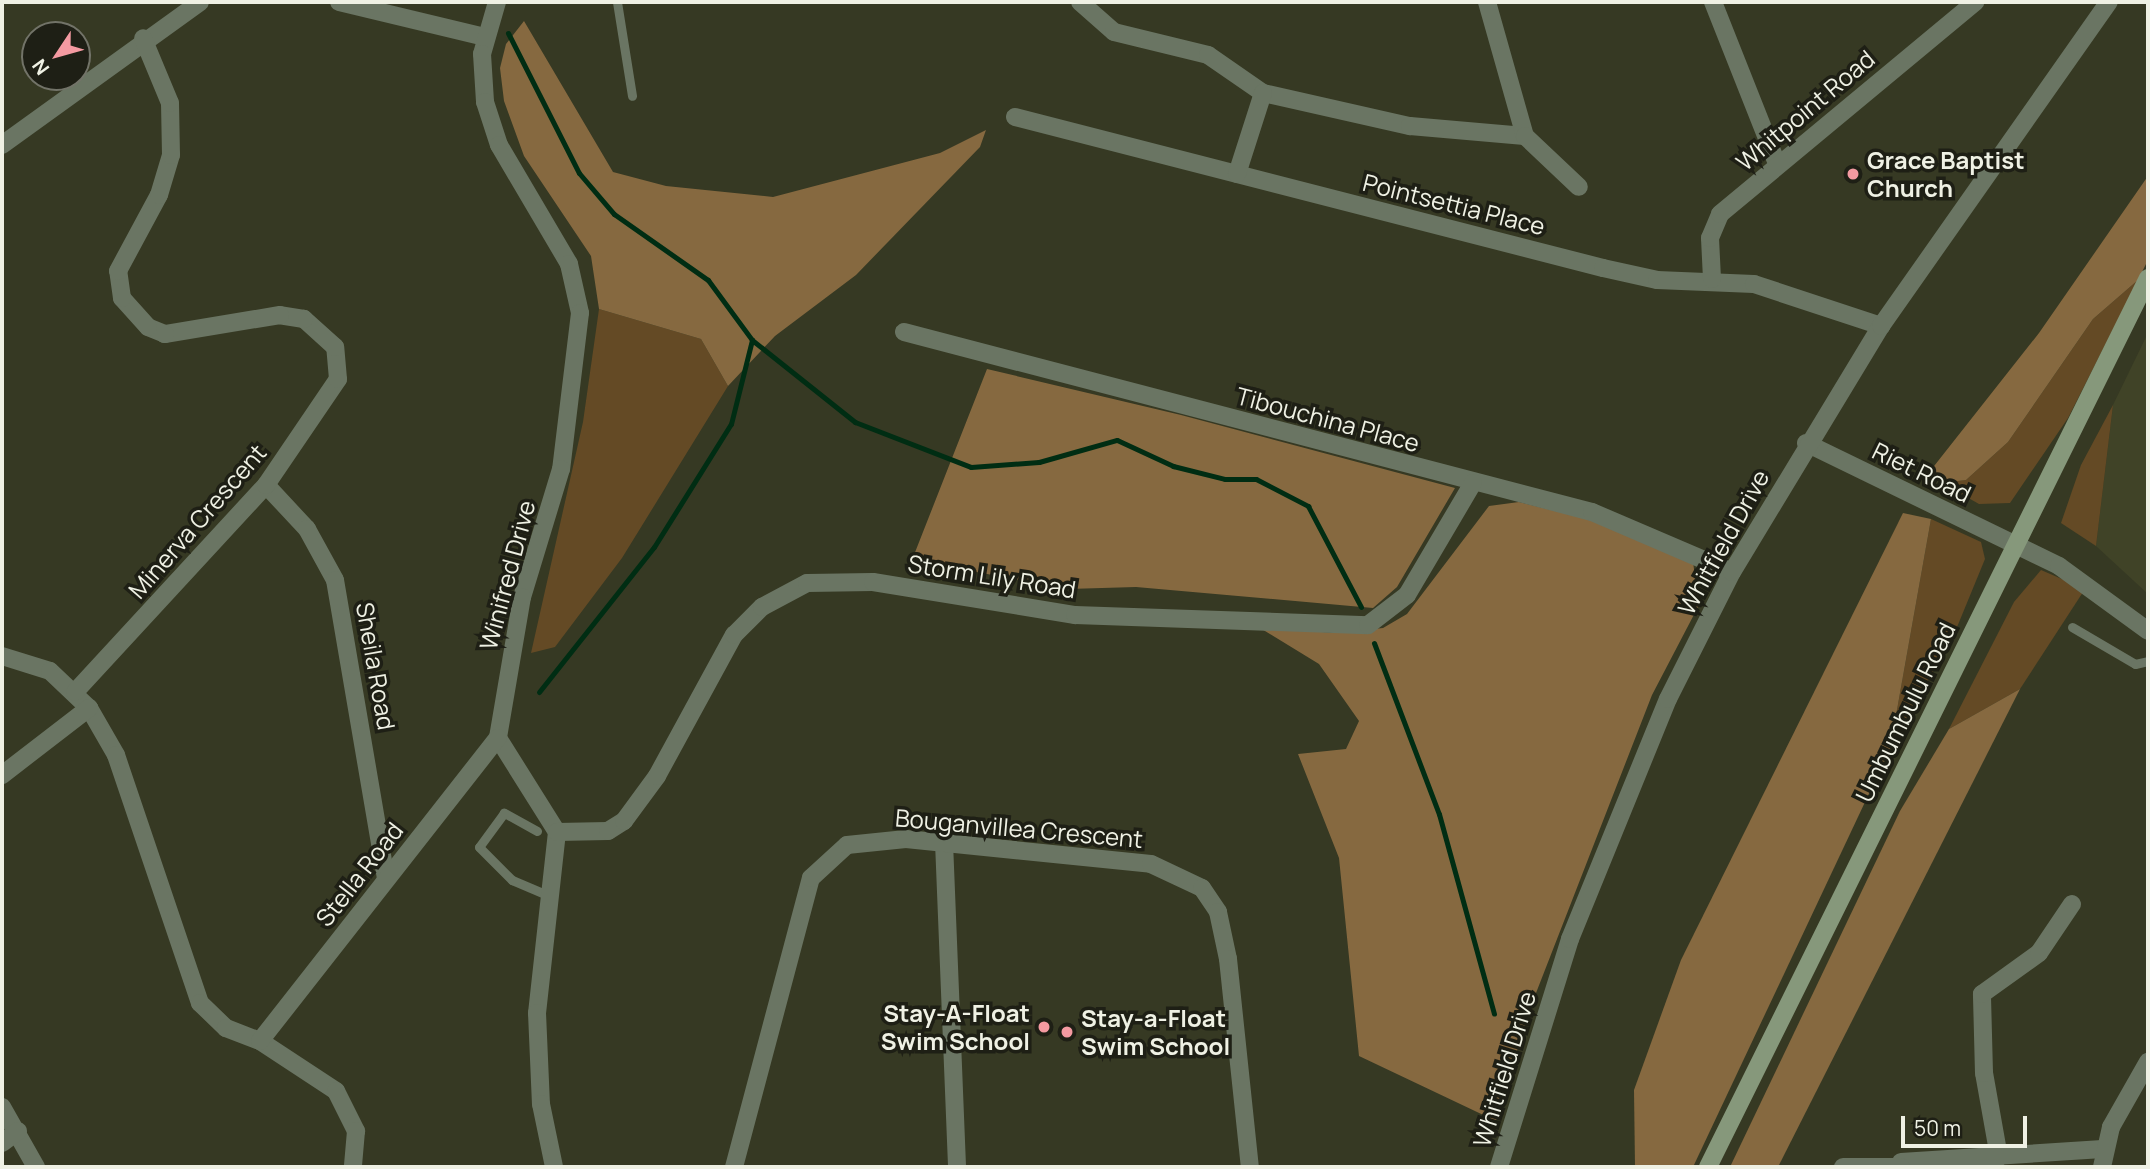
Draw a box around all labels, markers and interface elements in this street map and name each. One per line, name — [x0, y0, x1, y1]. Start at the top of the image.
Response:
north arrow — [21, 21, 91, 91]
street label: Whitpoint Road — [1730, 44, 1880, 176]
text: N — [26, 54, 55, 80]
place label: Grace Baptist Church — [1867, 146, 2025, 202]
marker: Grace Baptist Church — [1845, 166, 1861, 182]
street label: Pointsettia Place — [1360, 167, 1548, 241]
street label: Tibouchina Place — [1233, 381, 1423, 457]
street label: Riet Road — [1868, 436, 1976, 508]
street label: Minerva Crescent — [122, 438, 272, 604]
street label: Whitfield Drive — [1671, 465, 1775, 619]
street label: Winifred Drive — [473, 497, 541, 653]
street label: Storm Lily Road — [906, 549, 1078, 603]
street label: Sheila Road — [351, 600, 401, 732]
street label: Umbumbulu Road — [1849, 618, 1961, 806]
street label: Bouganvillea Crescent — [894, 803, 1144, 853]
street label: Stella Road — [309, 816, 409, 932]
street label: Whitfield Drive — [1467, 988, 1541, 1150]
place label: Stay-A-Float Swim School — [881, 999, 1030, 1055]
place label: Stay-a-Float Swim School — [1081, 1004, 1230, 1060]
marker: Stay-A-Float Swim School — [1036, 1019, 1052, 1035]
marker: Stay-a-Float Swim School — [1059, 1024, 1075, 1040]
scale bar — [1905, 1102, 2031, 1146]
text: 50 m — [1914, 1114, 1961, 1142]

